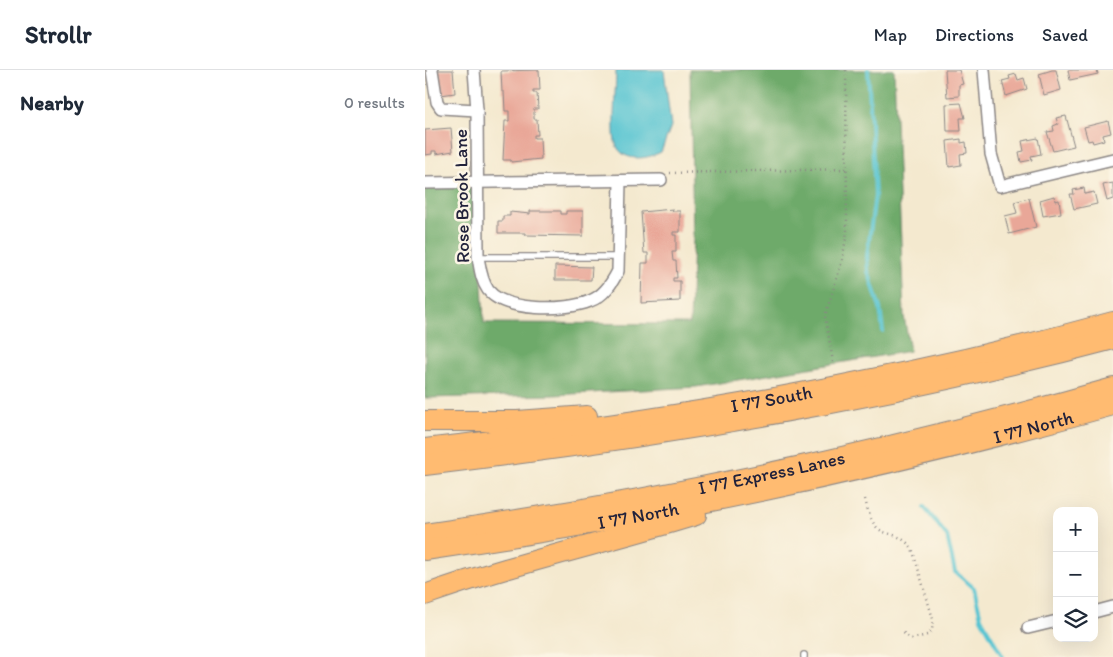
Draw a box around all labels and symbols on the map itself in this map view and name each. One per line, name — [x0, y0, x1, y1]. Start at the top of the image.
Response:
street label: Rose Brook Lane — [449, 129, 474, 263]
street label: I 77 South — [729, 380, 814, 418]
street label: I 77 North — [991, 405, 1076, 448]
street label: I 77 Express Lanes — [696, 446, 847, 499]
street label: I 77 North — [596, 497, 681, 534]

